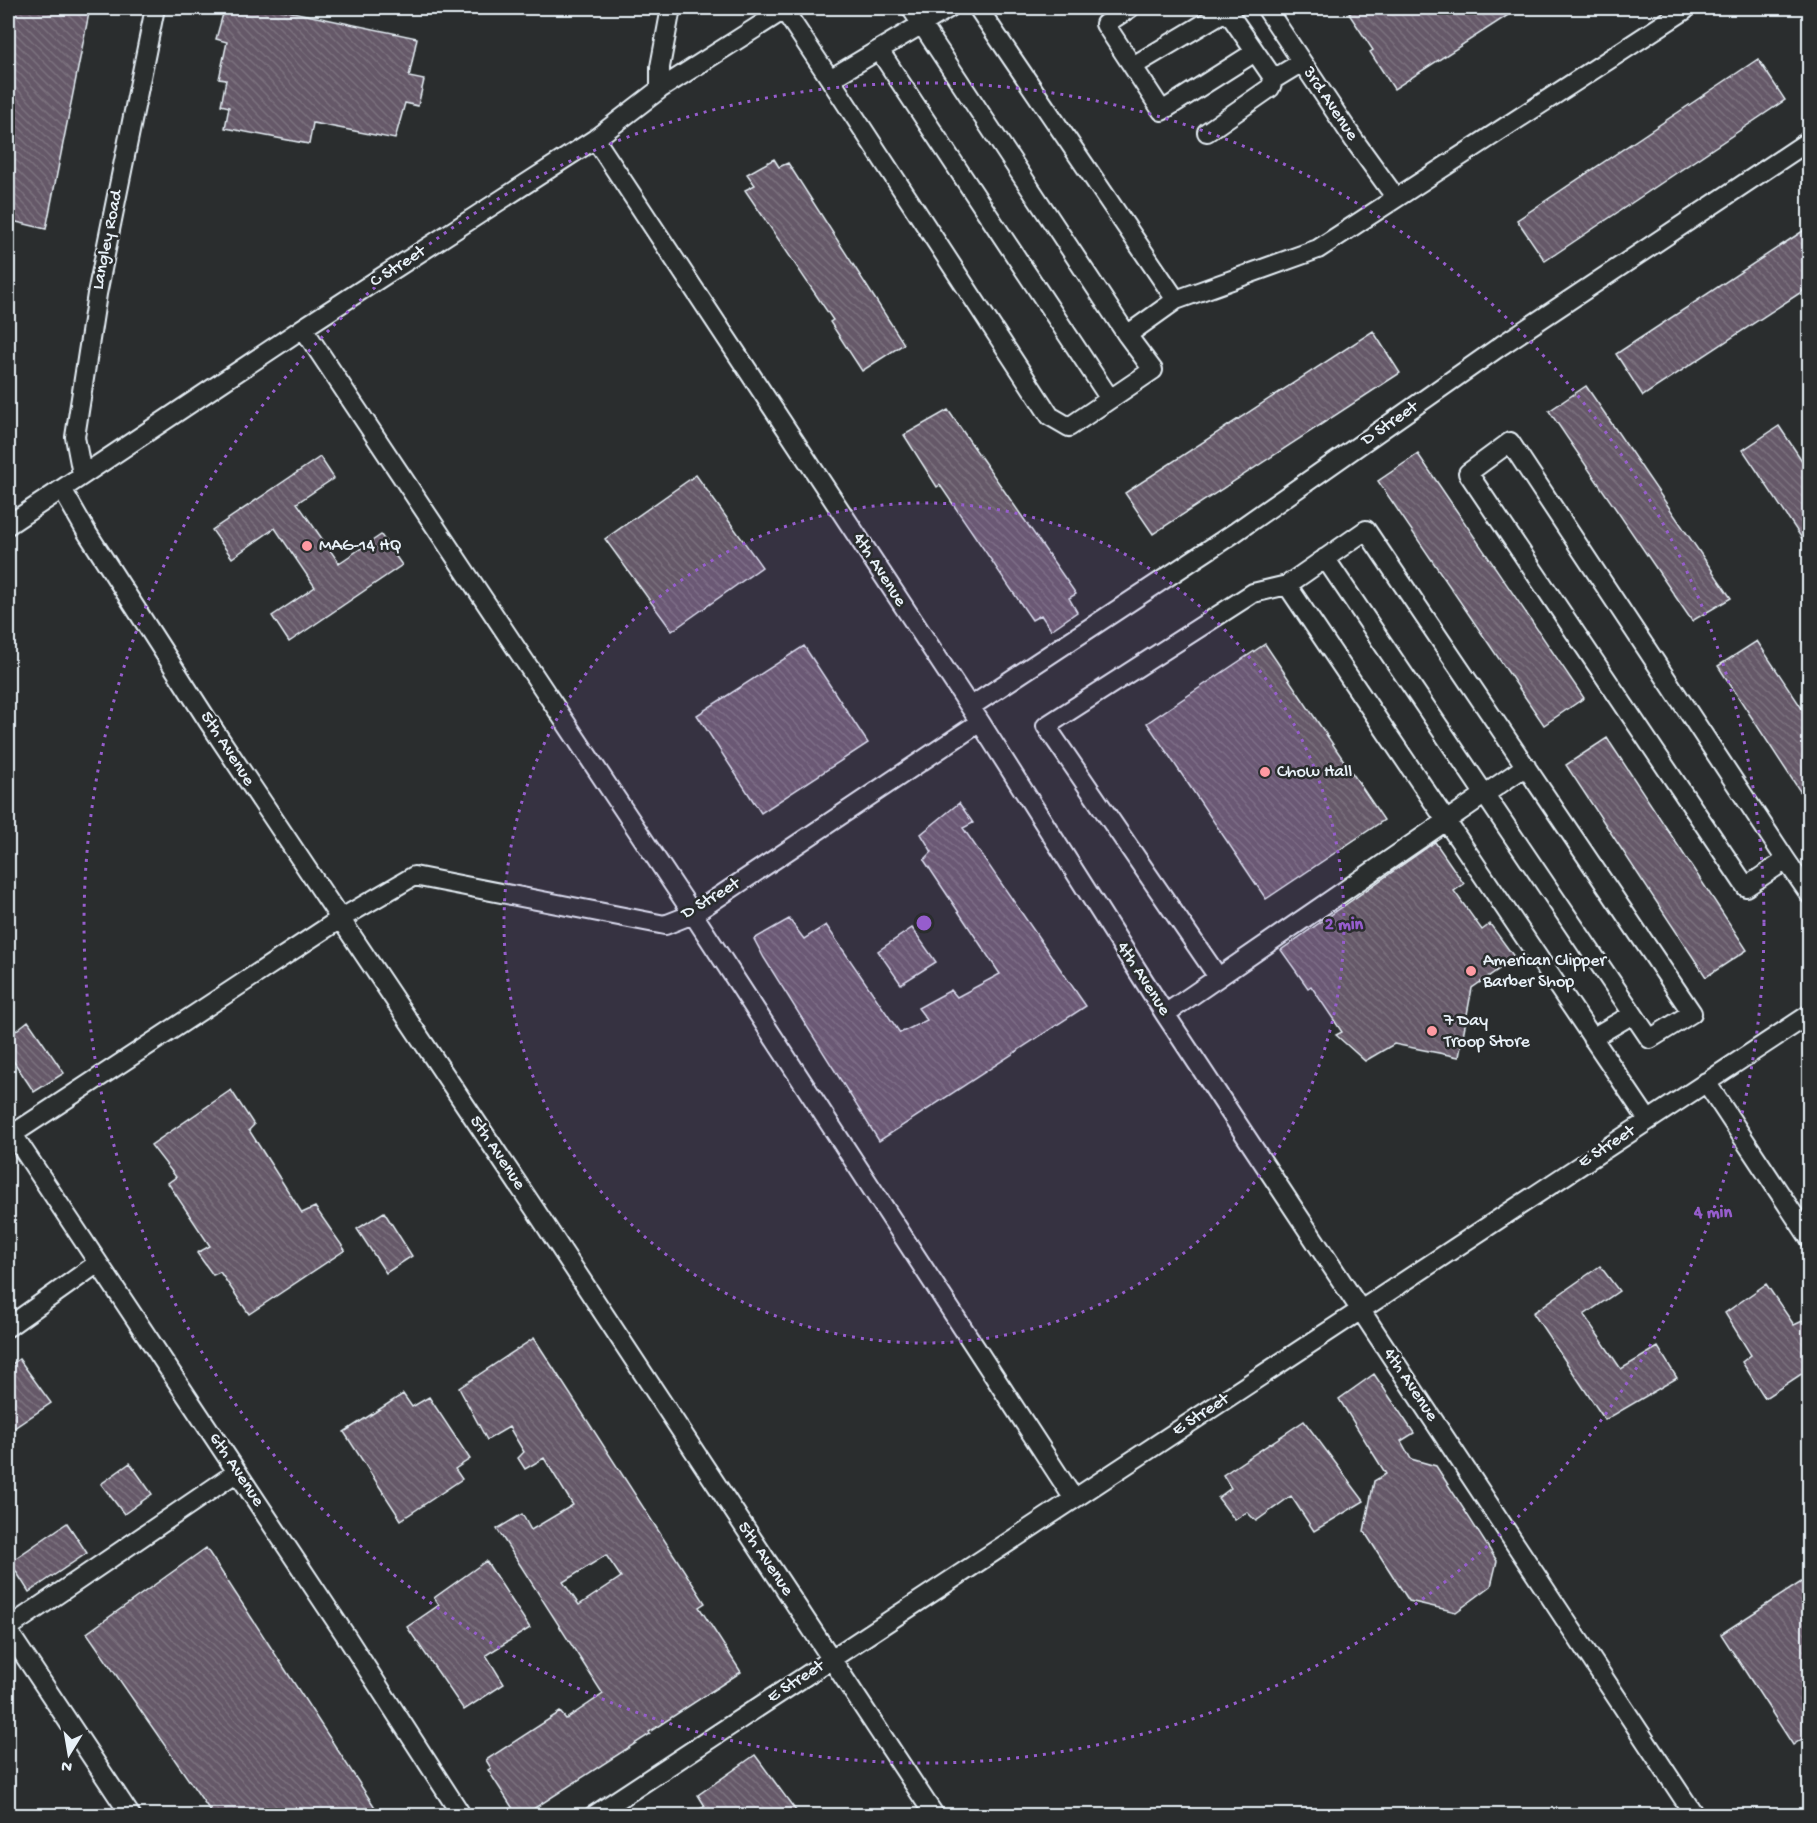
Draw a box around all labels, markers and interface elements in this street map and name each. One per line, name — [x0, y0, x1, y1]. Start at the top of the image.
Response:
street label: 3rd Avenue — [1297, 62, 1363, 146]
street label: Langley Road — [88, 187, 128, 292]
street label: C Street — [366, 240, 431, 293]
street label: D Street — [1357, 396, 1424, 452]
street label: 4th Avenue — [847, 529, 911, 612]
place label: MAG-14 HQ — [319, 536, 402, 557]
marker: MAG-14 HQ — [300, 539, 314, 553]
street label: 5th Avenue — [195, 708, 259, 791]
place label: Chow Hall — [1277, 762, 1352, 783]
marker: Chow Hall — [1258, 765, 1272, 779]
street label: D Street — [677, 873, 745, 925]
centre of rings — [914, 913, 934, 933]
text: 2 min — [1325, 915, 1364, 936]
street label: 4th Avenue — [1111, 938, 1175, 1021]
place label: American Clipper Barber Shop — [1482, 951, 1608, 993]
marker: American Clipper Barber Shop — [1464, 964, 1478, 978]
place label: 7 Day Troop Store — [1443, 1011, 1531, 1053]
marker: 7 Day Troop Store — [1425, 1024, 1439, 1038]
street label: 5th Avenue — [465, 1112, 530, 1195]
street label: E Street — [1575, 1120, 1641, 1173]
text: 4 min — [1693, 1203, 1732, 1224]
street label: 4th Avenue — [1378, 1344, 1443, 1426]
street label: E Street — [1169, 1388, 1235, 1441]
street label: 6th Avenue — [204, 1429, 269, 1511]
street label: 5th Avenue — [733, 1518, 798, 1601]
street label: E Street — [764, 1655, 830, 1708]
north arrow — [39, 1724, 99, 1784]
text: N — [59, 1755, 74, 1776]

